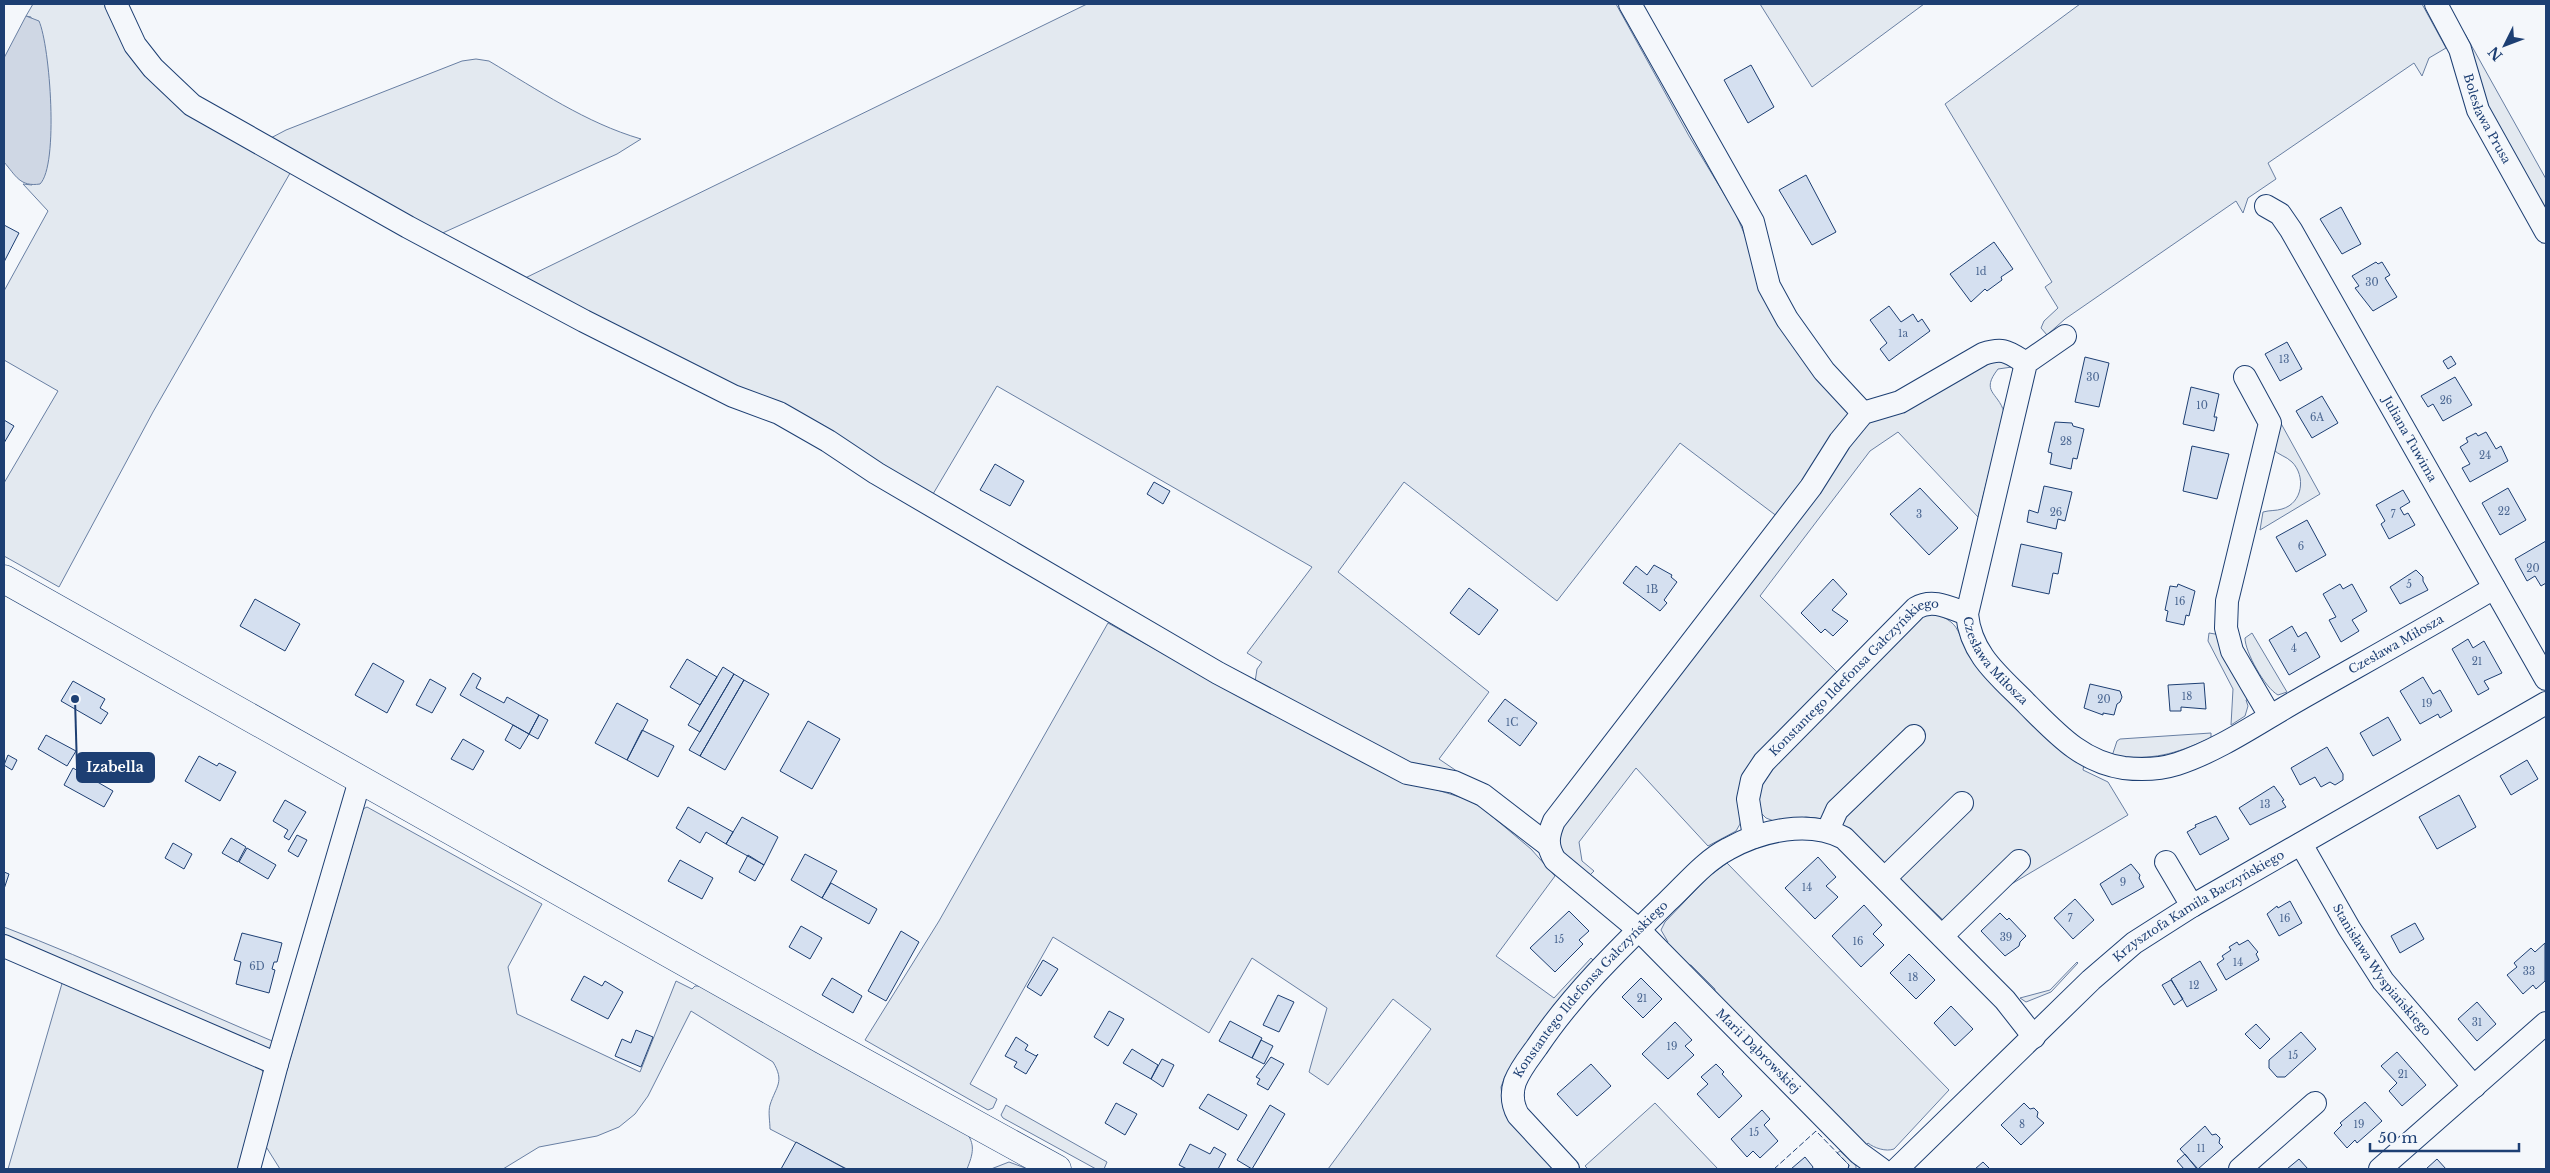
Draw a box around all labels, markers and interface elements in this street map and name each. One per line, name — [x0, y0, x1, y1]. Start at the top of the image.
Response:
north arrow — [2480, 20, 2530, 70]
text: N — [2484, 43, 2506, 65]
street label: Bolesława Prusa — [2461, 72, 2515, 166]
house number: 1d — [1975, 265, 1987, 278]
house number: 30 — [2365, 276, 2379, 289]
house number: 1a — [1898, 327, 1908, 340]
house number: 13 — [2279, 353, 2289, 366]
house number: 30 — [2086, 371, 2100, 384]
street label: Juliana Tuwima — [2379, 392, 2441, 485]
house number: 26 — [2440, 394, 2452, 407]
house number: 10 — [2196, 399, 2208, 412]
house number: 6A — [2310, 411, 2324, 424]
house number: 28 — [2060, 435, 2072, 448]
house number: 24 — [2479, 449, 2491, 462]
house number: 22 — [2498, 505, 2510, 518]
house number: 26 — [2050, 506, 2062, 519]
house number: 3 — [1916, 508, 1922, 521]
house number: 7 — [2390, 508, 2396, 521]
house number: 6 — [2298, 540, 2304, 553]
house number: 20 — [2526, 562, 2540, 575]
house number: 5 — [2406, 578, 2412, 591]
house number: 1B — [1646, 583, 1658, 596]
house number: 16 — [2175, 595, 2185, 608]
street label: Konstantego Ildefonsa Gałczyńskiego — [1766, 596, 1940, 759]
street label: Czesława Miłosza — [2346, 611, 2446, 677]
street label: Czesława Miłosza — [1960, 615, 2032, 708]
house number: 4 — [2291, 642, 2297, 655]
house number: 21 — [2472, 655, 2482, 668]
house number: 18 — [2182, 690, 2192, 703]
house number: 20 — [2097, 693, 2111, 706]
house number: 19 — [2422, 697, 2432, 710]
house number: 1C — [1506, 716, 1518, 729]
callout: Izabella — [77, 753, 154, 782]
text: Izabella — [86, 758, 144, 776]
house number: 13 — [2260, 798, 2270, 811]
street label: Krzysztofa Kamila Baczyńskiego — [2110, 847, 2287, 965]
house number: 9 — [2120, 876, 2126, 889]
house number: 14 — [1802, 881, 1812, 894]
street label: Konstantego Ildefonsa Gałczyńskiego — [1510, 897, 1671, 1080]
street label: Stanisława Wyspiańskiego — [2330, 901, 2435, 1039]
house number: 7 — [2067, 912, 2073, 925]
house number: 16 — [2280, 912, 2290, 925]
house number: 39 — [2000, 931, 2012, 944]
house number: 15 — [1554, 933, 1564, 946]
house number: 16 — [1853, 935, 1863, 948]
house number: 14 — [2233, 956, 2243, 969]
house number: 6D — [249, 960, 265, 973]
house number: 33 — [2523, 965, 2535, 978]
house number: 18 — [1908, 971, 1918, 984]
house number: 12 — [2189, 979, 2199, 992]
house number: 21 — [1637, 992, 1647, 1005]
street label: Marii Dąbrowskiej — [1713, 1005, 1804, 1096]
house number: 31 — [2472, 1016, 2482, 1029]
house number: 19 — [1667, 1040, 1677, 1053]
house number: 15 — [2288, 1049, 2298, 1062]
house number: 21 — [2398, 1068, 2408, 1081]
house number: 8 — [2019, 1118, 2025, 1131]
house number: 19 — [2354, 1118, 2364, 1131]
scale bar — [2370, 1120, 2519, 1152]
house number: 15 — [1749, 1126, 1759, 1139]
text: 50 m — [2378, 1128, 2418, 1147]
house number: 11 — [2197, 1142, 2205, 1155]

